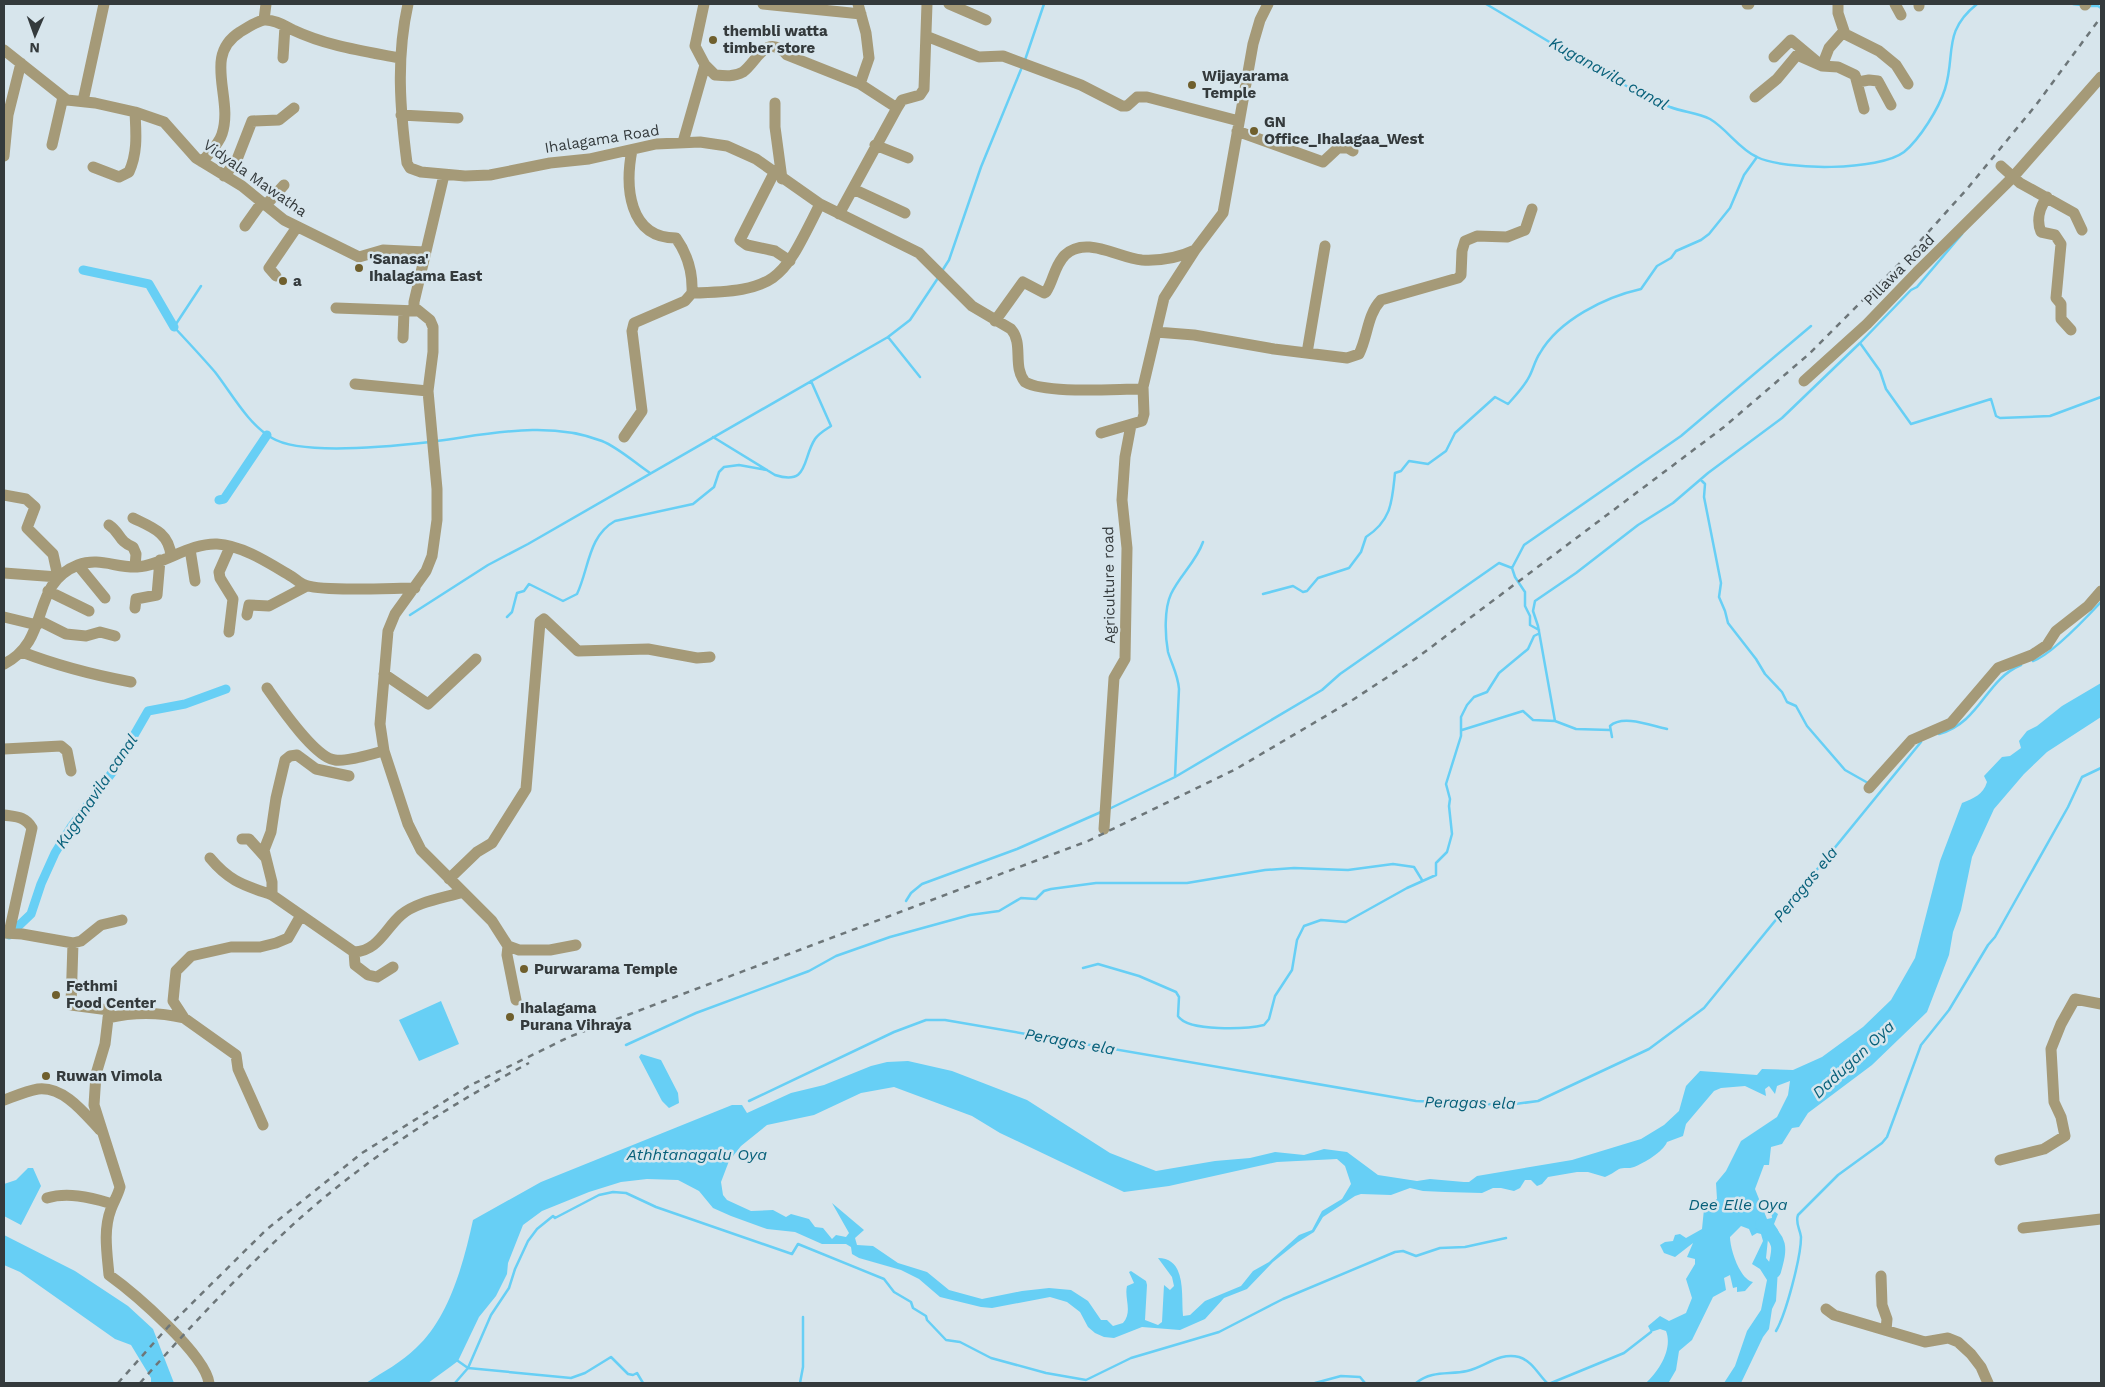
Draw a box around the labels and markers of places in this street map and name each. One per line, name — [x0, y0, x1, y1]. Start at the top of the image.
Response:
place label: thembli watta timber store — [723, 22, 828, 57]
marker: thembli watta timber store — [707, 34, 719, 46]
place label: Wijayarama Temple — [1202, 67, 1289, 102]
marker: Wijayarama Temple — [1186, 79, 1198, 91]
place label: GN Office_Ihalagaa_West — [1264, 113, 1424, 148]
marker: GN Office_Ihalagaa_West — [1248, 125, 1260, 137]
place label: 'Sanasa' Ihalagama East — [369, 250, 483, 285]
marker: 'Sanasa' Ihalagama East — [353, 262, 365, 274]
place label: a — [293, 272, 302, 290]
marker: a — [277, 275, 289, 287]
place label: Purwarama Temple — [534, 960, 678, 978]
marker: Purwarama Temple — [518, 963, 530, 975]
place label: Fethmi Food Center — [66, 977, 156, 1012]
marker: Fethmi Food Center — [50, 989, 62, 1001]
place label: Ihalagama Purana Vihraya — [520, 999, 632, 1034]
marker: Ihalagama Purana Vihraya — [504, 1011, 516, 1023]
place label: Ruwan Vimola — [56, 1067, 163, 1085]
marker: Ruwan Vimola — [40, 1070, 52, 1082]

